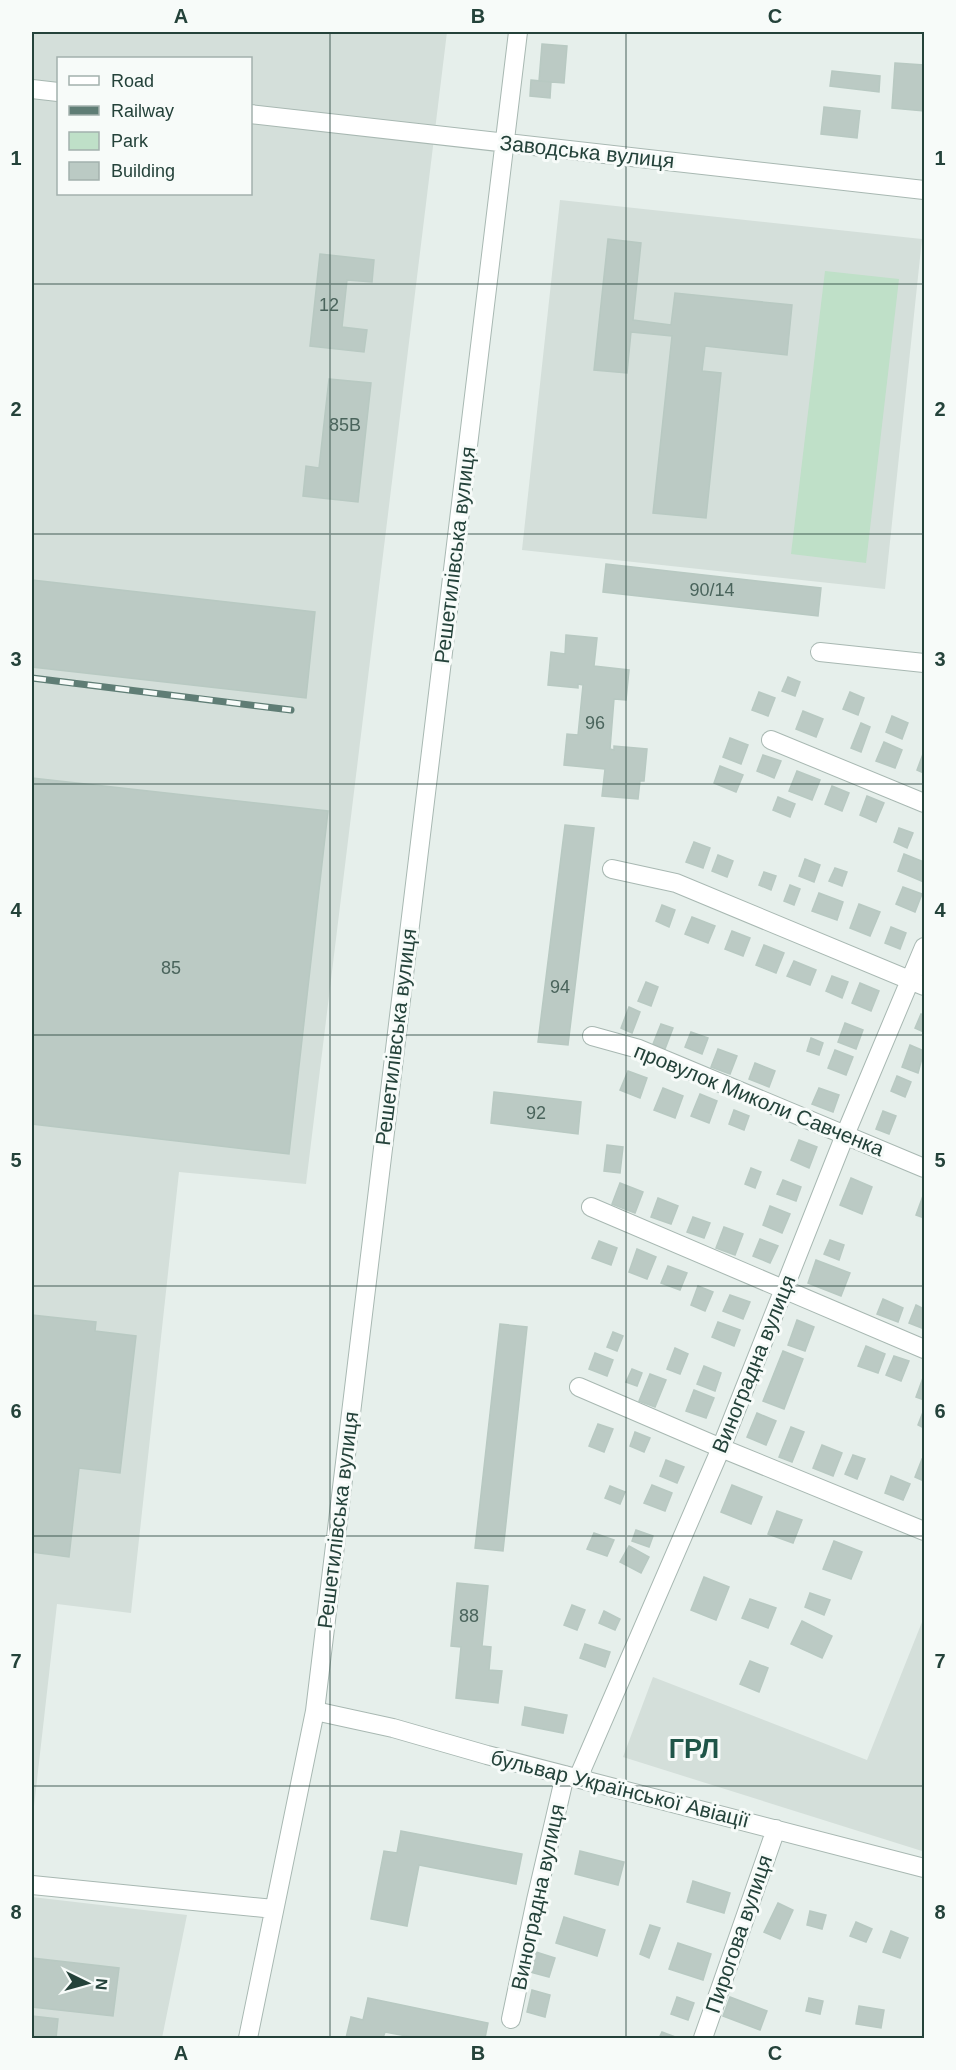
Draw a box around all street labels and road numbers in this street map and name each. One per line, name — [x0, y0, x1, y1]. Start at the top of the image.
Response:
street label: Заводська вулиця — [499, 131, 676, 172]
street label: Решетилівська вулиця — [430, 445, 479, 665]
street label: Решетилівська вулиця — [371, 927, 420, 1147]
street label: провулок Миколи Савченка — [631, 1039, 888, 1160]
street label: Виноградна вулиця — [707, 1272, 800, 1456]
street label: Решетилівська вулиця — [313, 1410, 362, 1630]
street label: бульвар Української Авіації — [489, 1745, 752, 1832]
street label: Виноградна вулиця — [507, 1802, 568, 1992]
street label: Пирогова вулиця — [701, 1852, 776, 2016]

